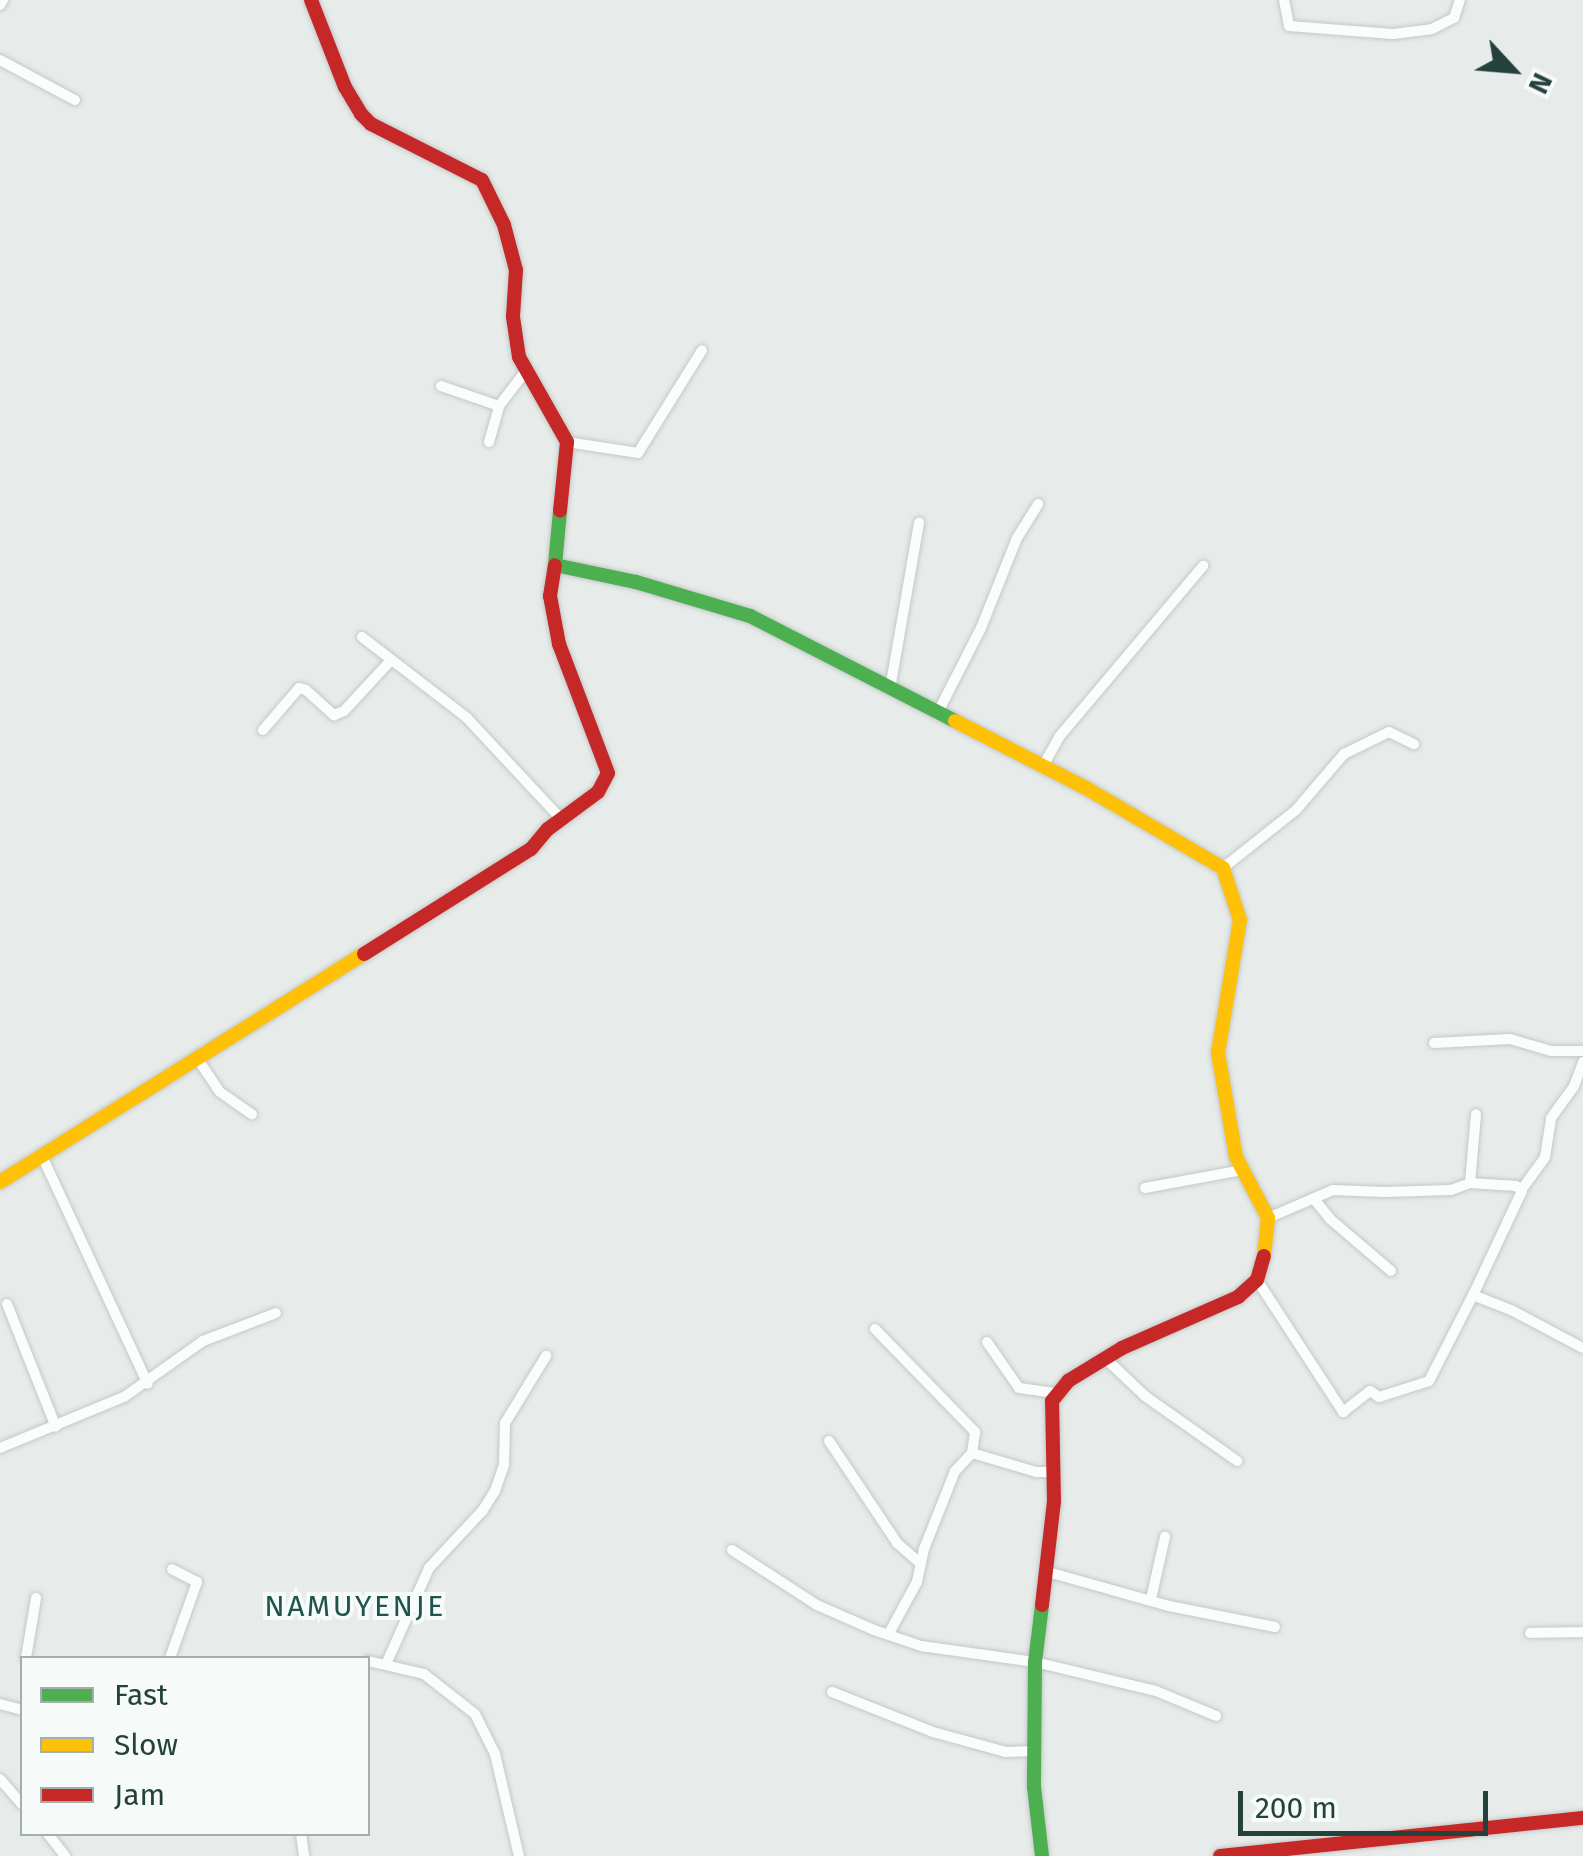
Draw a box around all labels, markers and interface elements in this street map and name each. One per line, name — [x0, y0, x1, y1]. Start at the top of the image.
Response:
north arrow — [1463, 20, 1563, 120]
text: N — [1522, 68, 1559, 99]
district label: NAMUYENJE — [264, 1588, 446, 1624]
legend — [20, 1656, 370, 1836]
text: Fast — [114, 1677, 168, 1713]
text: Slow — [114, 1727, 178, 1763]
scale bar — [1243, 1771, 1493, 1833]
text: Jam — [114, 1777, 165, 1813]
text: 200 m — [1255, 1790, 1337, 1826]

